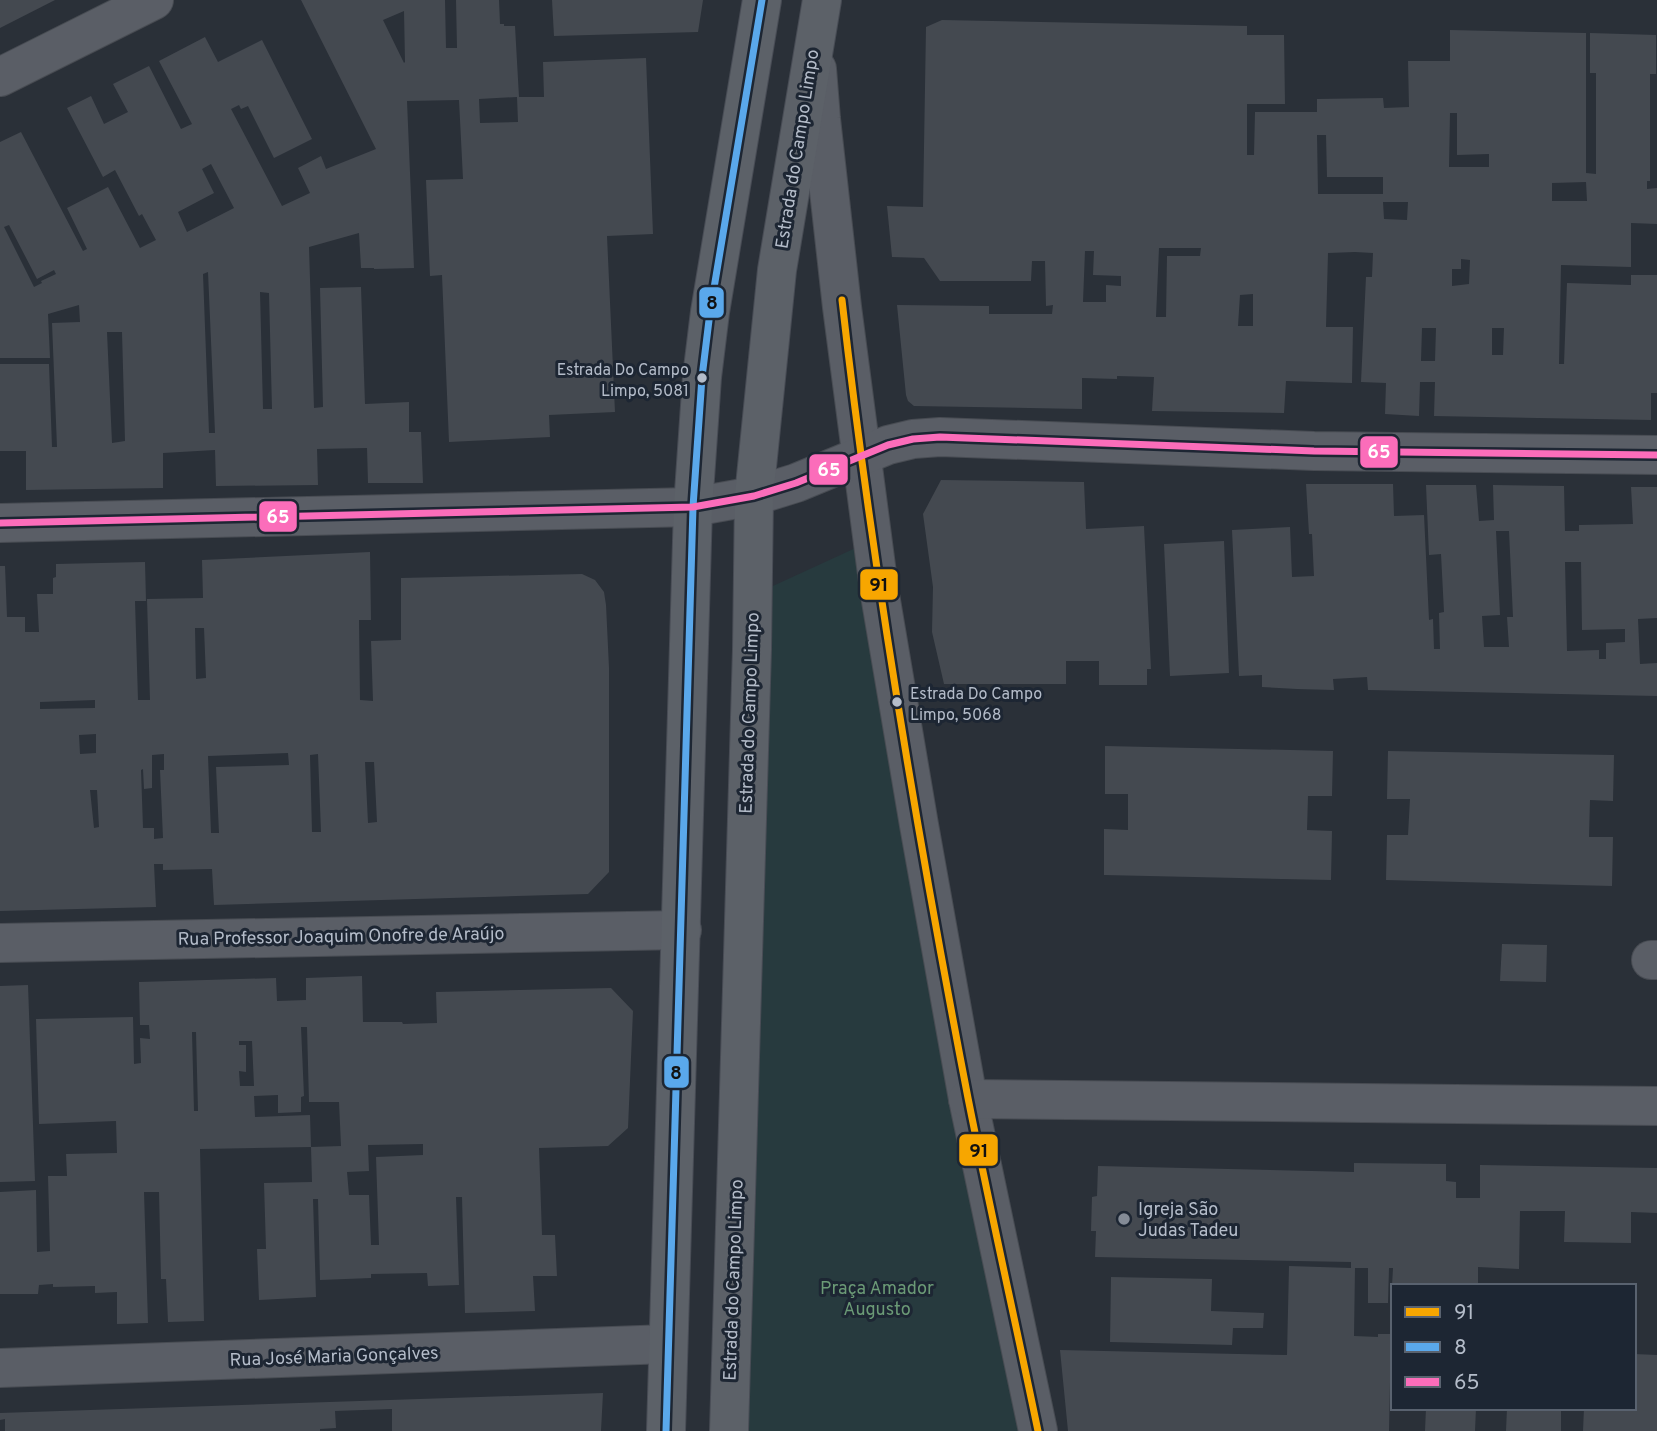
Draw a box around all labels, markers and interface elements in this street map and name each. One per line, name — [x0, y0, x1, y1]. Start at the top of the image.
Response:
street label: Estrada do Campo Limpo — [771, 48, 826, 251]
line badge: 8 — [698, 286, 725, 319]
text: 8 — [706, 292, 718, 316]
place label: Estrada Do Campo Limpo, 5081 — [557, 361, 689, 402]
marker: Estrada Do Campo Limpo, 5081 — [695, 371, 709, 385]
line badge: 65 — [1359, 435, 1399, 469]
text: 65 — [1367, 441, 1391, 465]
line badge: 65 — [808, 453, 849, 486]
text: 65 — [817, 459, 841, 483]
line badge: 65 — [258, 500, 298, 533]
text: 65 — [266, 506, 290, 530]
line badge: 91 — [859, 568, 899, 601]
text: 91 — [869, 574, 889, 598]
street label: Estrada do Campo Limpo — [735, 612, 766, 814]
place label: Estrada Do Campo Limpo, 5068 — [910, 685, 1042, 726]
marker: Estrada Do Campo Limpo, 5068 — [890, 695, 904, 709]
street label: Rua Professor Joaquim Onofre de Araújo — [177, 923, 505, 952]
line badge: 8 — [663, 1055, 690, 1089]
text: 8 — [670, 1062, 682, 1086]
line badge: 91 — [958, 1133, 999, 1167]
text: 91 — [969, 1140, 989, 1164]
street label: Estrada do Campo Limpo — [719, 1179, 750, 1381]
place label: Igreja São Judas Tadeu — [1138, 1199, 1238, 1243]
marker: Igreja São Judas Tadeu — [1116, 1211, 1132, 1227]
park label: Praça Amador Augusto — [820, 1278, 934, 1322]
legend — [1391, 1284, 1636, 1410]
text: 91 — [1454, 1300, 1474, 1327]
text: 8 — [1454, 1335, 1467, 1362]
street label: Rua José Maria Gonçalves — [229, 1342, 439, 1373]
text: 65 — [1454, 1370, 1480, 1397]

